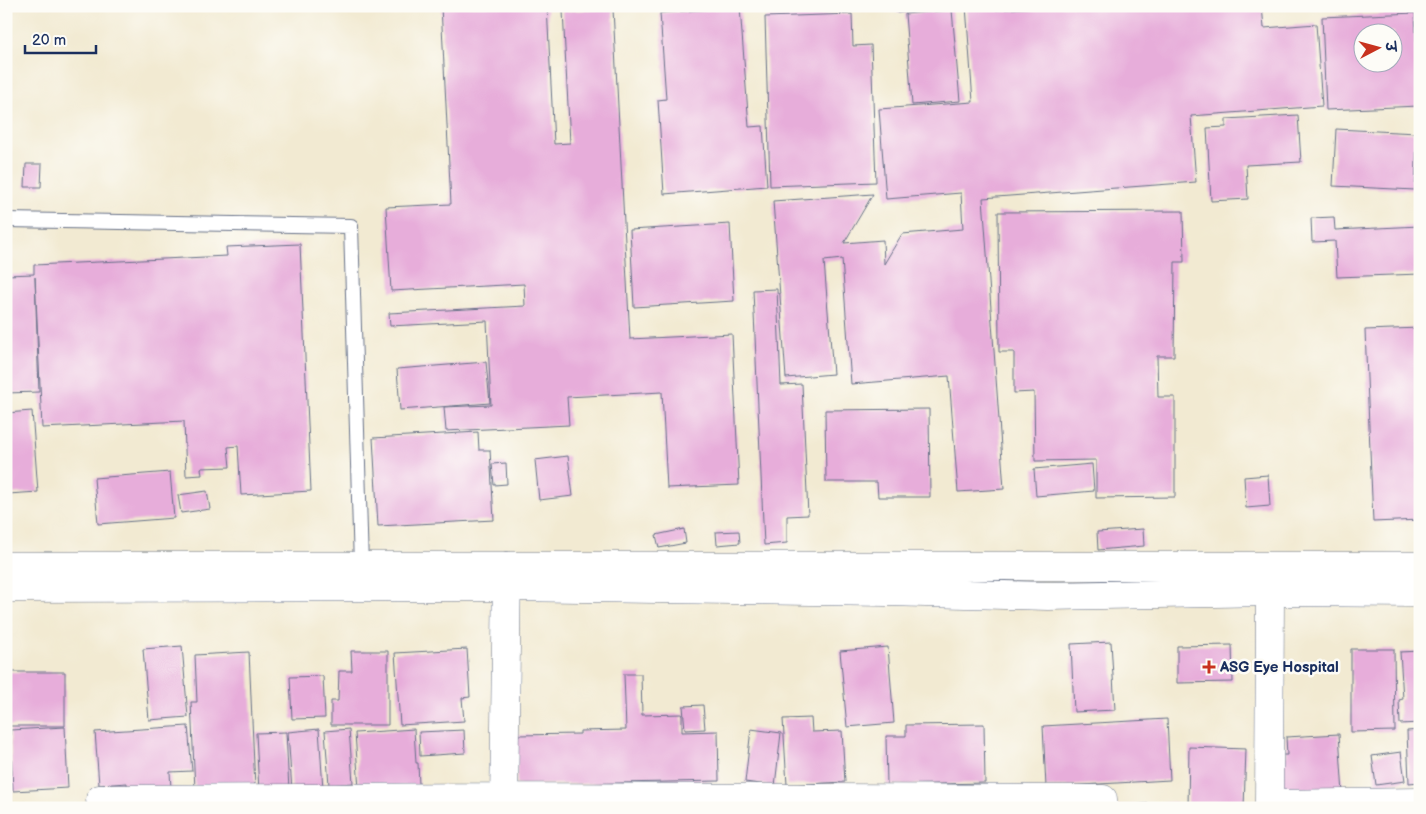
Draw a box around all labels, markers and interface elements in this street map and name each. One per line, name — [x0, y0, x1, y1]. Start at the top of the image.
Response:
scale bar — [25, 22, 96, 54]
north arrow — [1354, 22, 1404, 72]
text: 20 m — [32, 31, 66, 50]
text: उ — [1381, 39, 1400, 54]
place label: ASG Eye Hospital — [1219, 658, 1339, 677]
marker: ASG Eye Hospital — [1202, 660, 1216, 674]

